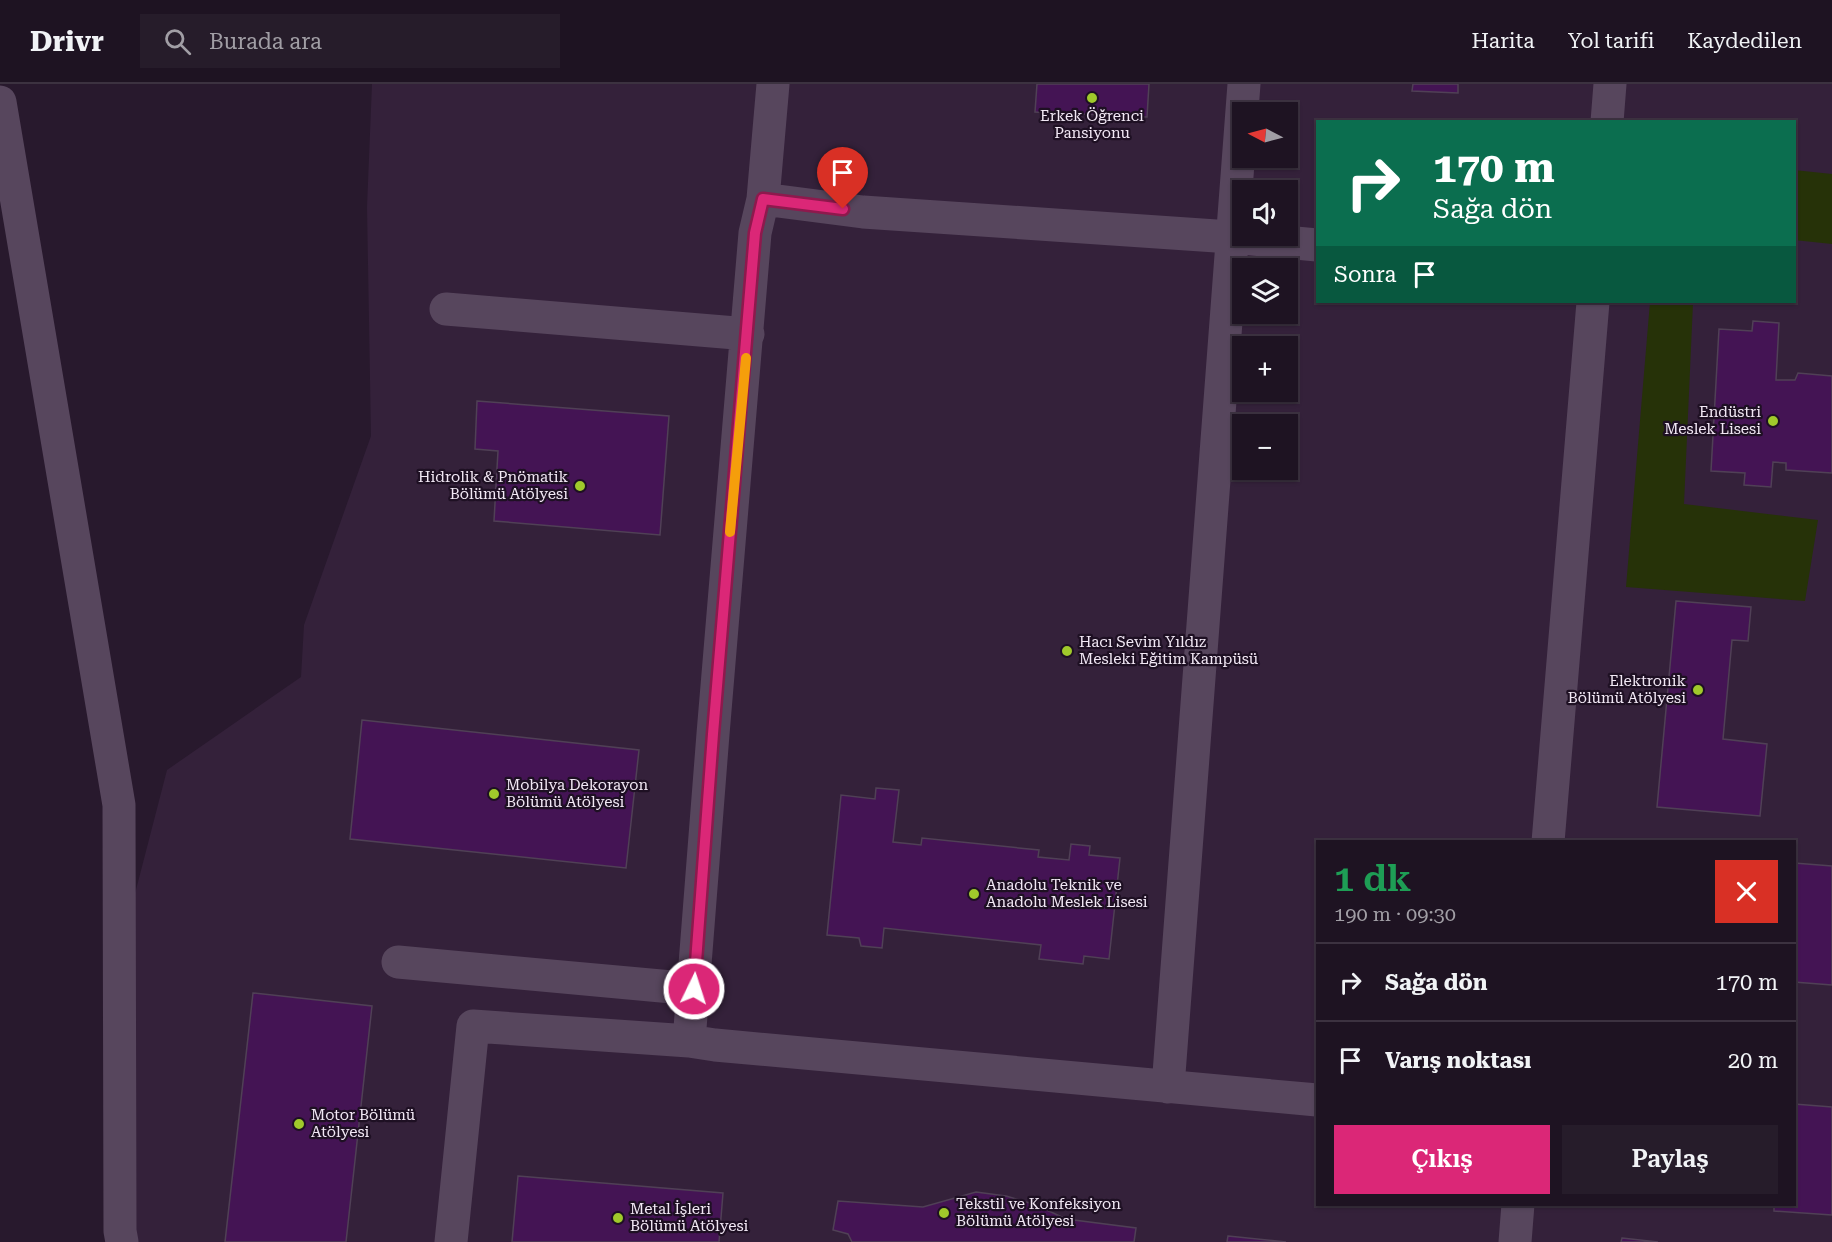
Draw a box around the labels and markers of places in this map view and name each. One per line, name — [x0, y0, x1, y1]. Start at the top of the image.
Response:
marker: Erkek Öğrenci Pansiyonu — [1085, 91, 1099, 105]
place label: Erkek Öğrenci Pansiyonu — [1040, 107, 1144, 142]
pin — [817, 147, 868, 209]
place label: Endüstri Meslek Lisesi — [1664, 403, 1761, 438]
marker: Endüstri Meslek Lisesi — [1766, 414, 1780, 428]
place label: Hidrolik & Pnömatik Bölümü Atölyesi — [418, 468, 568, 503]
marker: Hidrolik & Pnömatik Bölümü Atölyesi — [573, 479, 587, 493]
place label: Hacı Sevim Yıldız Mesleki Eğitim Kampüsü — [1079, 633, 1259, 668]
marker: Hacı Sevim Yıldız Mesleki Eğitim Kampüsü — [1060, 644, 1074, 658]
place label: Elektronik Bölümü Atölyesi — [1568, 672, 1686, 707]
marker: Elektronik Bölümü Atölyesi — [1691, 683, 1705, 697]
place label: Mobilya Dekorayon Bölümü Atölyesi — [506, 776, 649, 811]
marker: Mobilya Dekorayon Bölümü Atölyesi — [487, 787, 501, 801]
place label: Anadolu Teknik ve Anadolu Meslek Lisesi — [986, 876, 1148, 911]
marker: Anadolu Teknik ve Anadolu Meslek Lisesi — [967, 887, 981, 901]
place label: Motor Bölümü Atölyesi — [311, 1106, 416, 1141]
marker: Motor Bölümü Atölyesi — [292, 1117, 306, 1131]
place label: Tekstil ve Konfeksiyon Bölümü Atölyesi — [956, 1195, 1121, 1230]
place label: Metal İşleri Bölümü Atölyesi — [630, 1200, 749, 1235]
marker: Tekstil ve Konfeksiyon Bölümü Atölyesi — [937, 1206, 951, 1220]
marker: Metal İşleri Bölümü Atölyesi — [611, 1211, 625, 1225]

